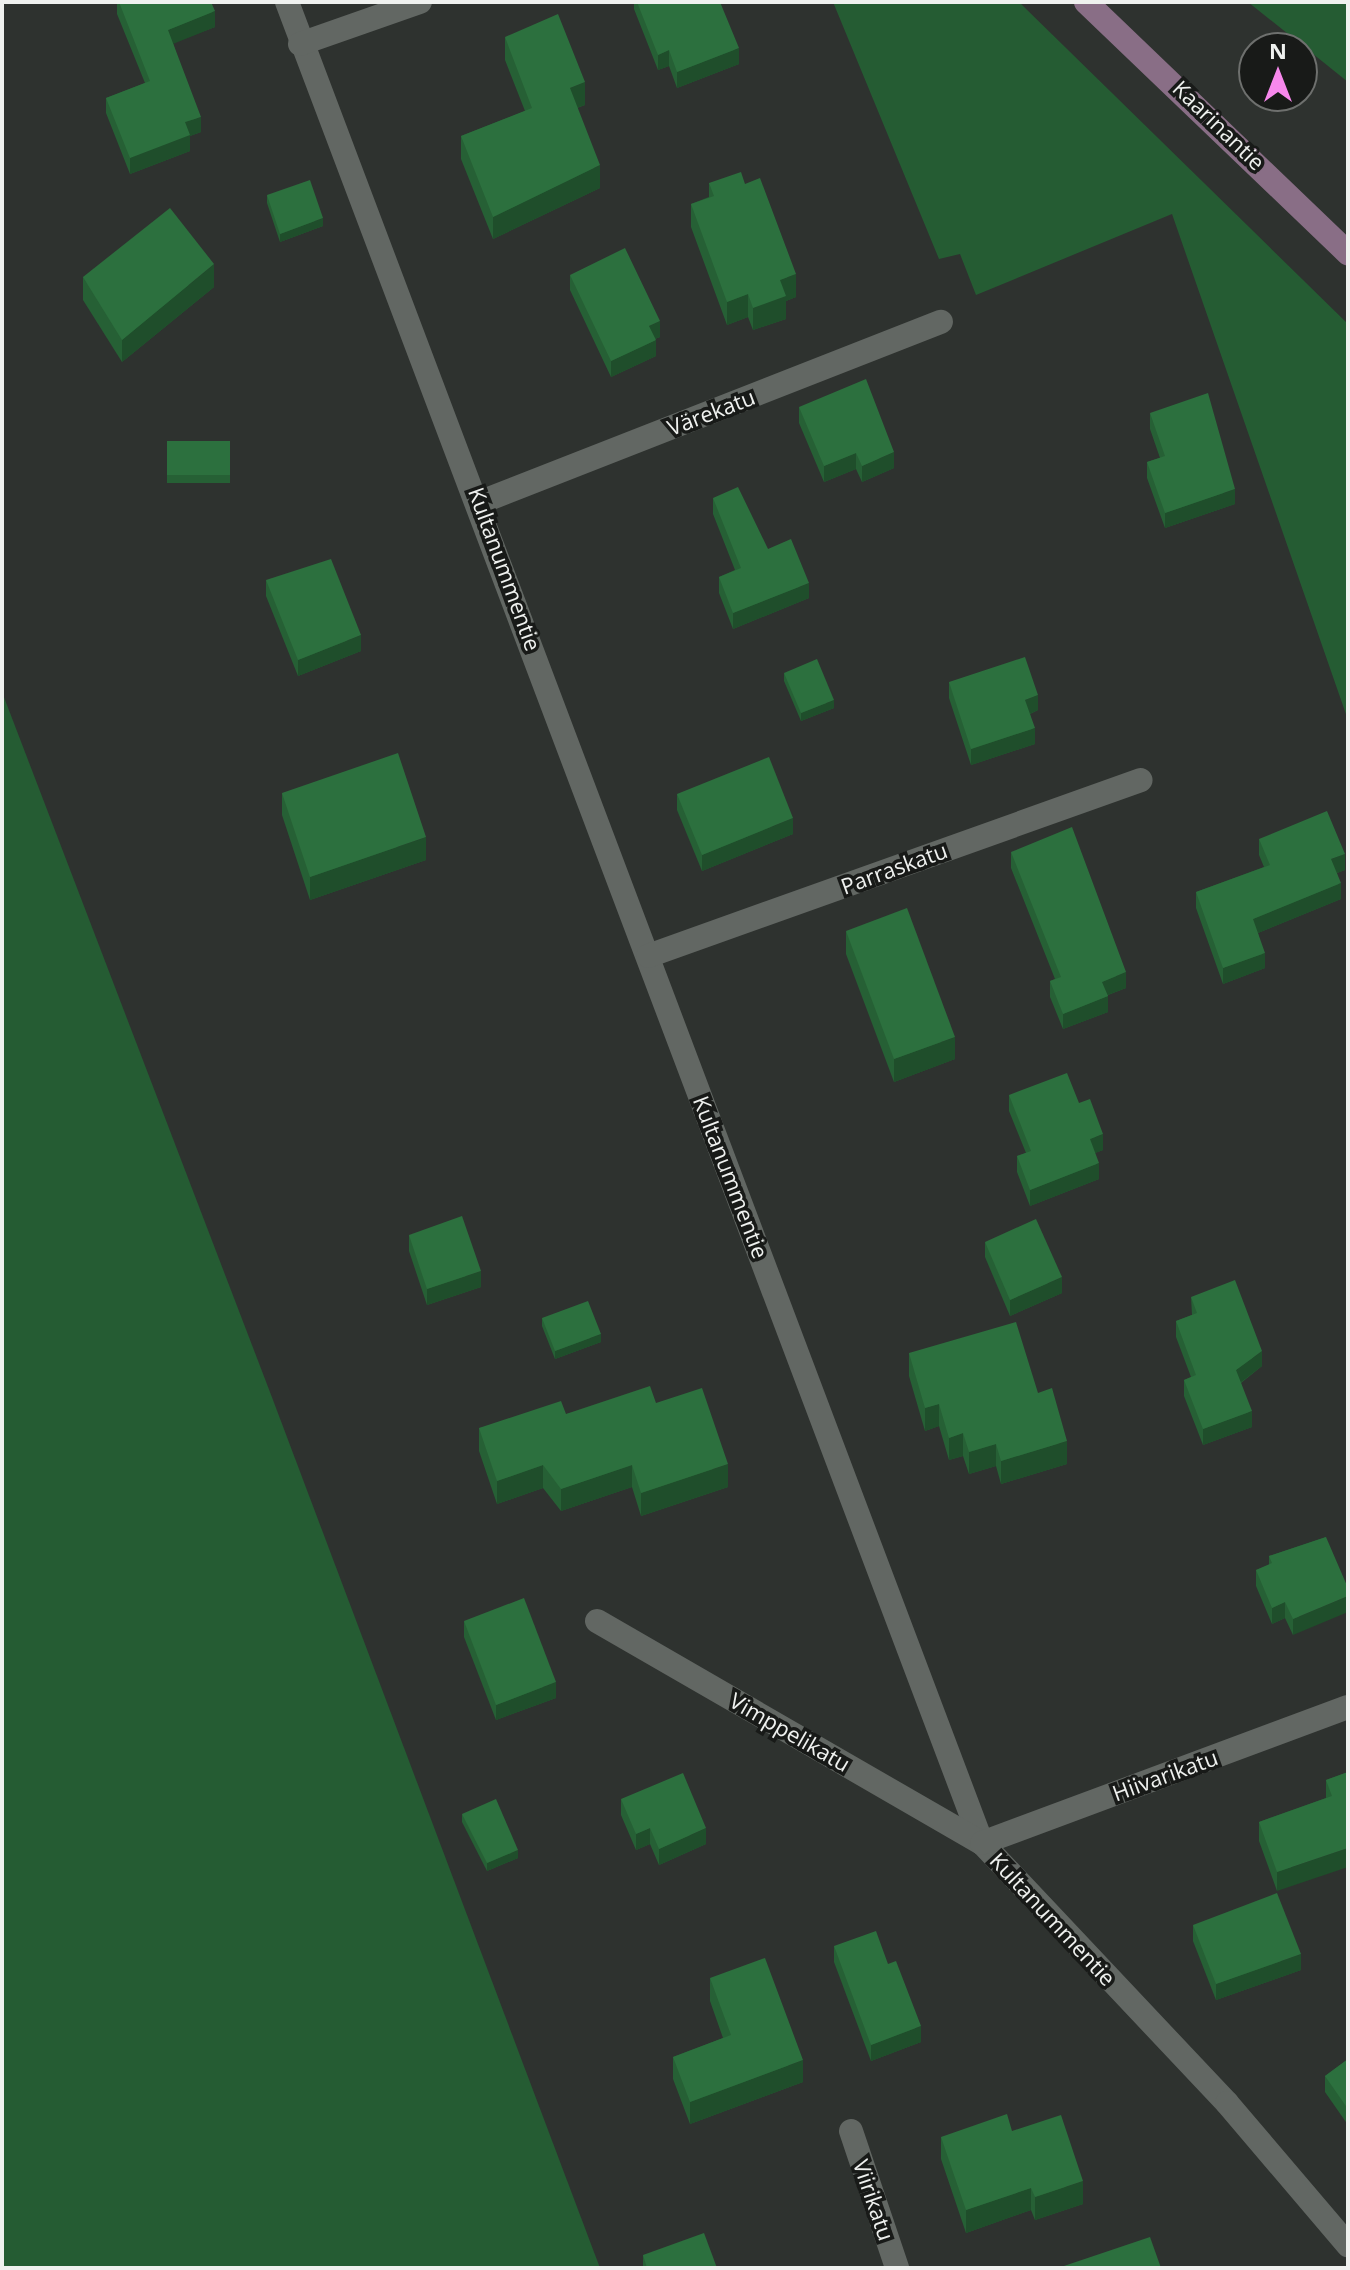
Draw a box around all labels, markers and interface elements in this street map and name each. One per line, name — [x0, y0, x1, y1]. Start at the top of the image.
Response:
north arrow — [1238, 32, 1318, 112]
text: N — [1269, 35, 1287, 65]
street label: Kaarinantie — [1168, 75, 1270, 175]
street label: Värekatu — [663, 383, 759, 441]
street label: Kultanummentie — [463, 484, 547, 654]
street label: Parraskatu — [837, 837, 951, 899]
street label: Kultanummentie — [688, 1092, 774, 1262]
street label: Vimppelikatu — [725, 1687, 855, 1777]
street label: Hiivarikatu — [1109, 1744, 1221, 1806]
street label: Kultanummentie — [985, 1847, 1121, 1991]
street label: Viirikatu — [848, 2156, 900, 2244]

